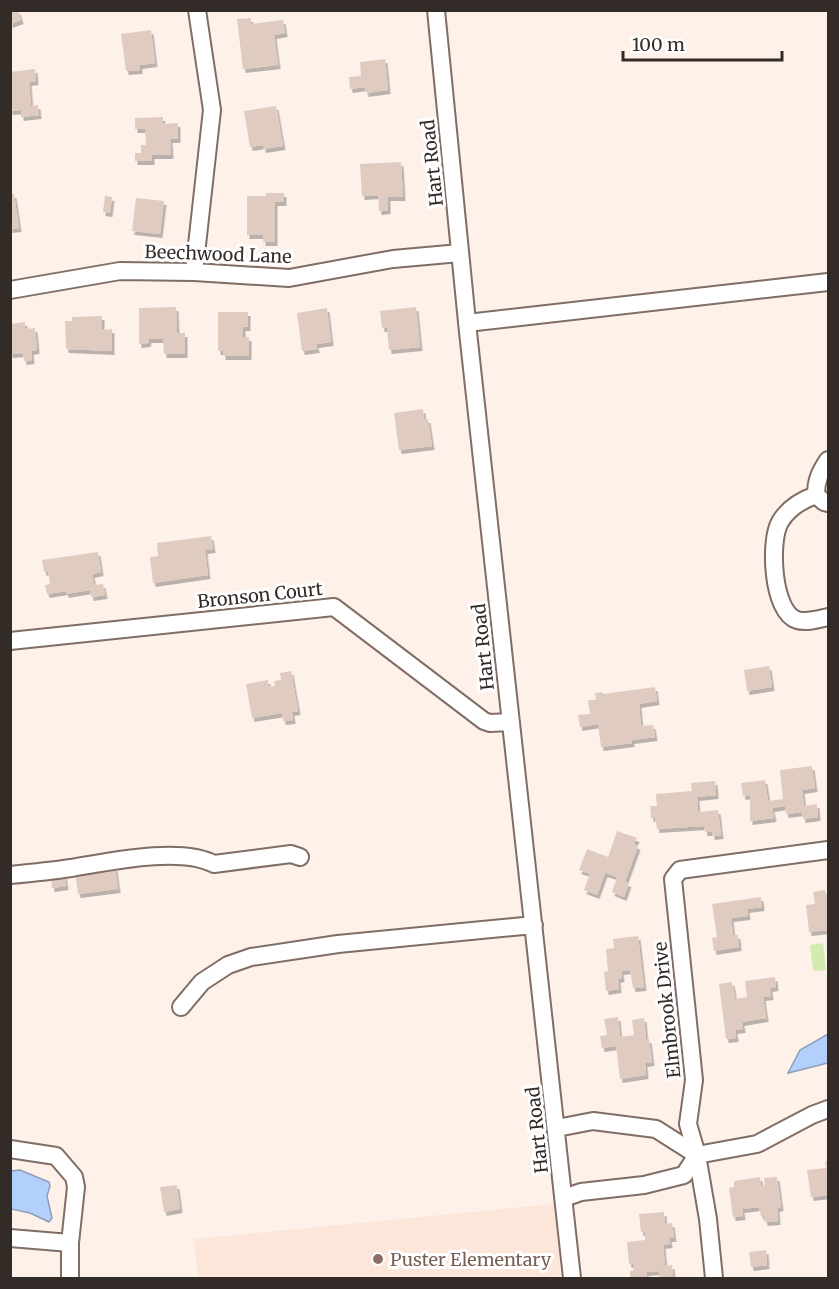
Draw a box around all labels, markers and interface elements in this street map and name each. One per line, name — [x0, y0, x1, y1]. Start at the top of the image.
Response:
scale bar — [623, 24, 782, 62]
text: 100 m — [632, 33, 685, 56]
street label: Hart Road — [416, 118, 448, 208]
street label: Beechwood Lane — [144, 240, 292, 268]
street label: Bronson Court — [196, 577, 324, 613]
street label: Hart Road — [467, 602, 499, 692]
street label: Elmbrook Drive — [648, 941, 686, 1079]
street label: Hart Road — [521, 1085, 553, 1175]
place label: Puster Elementary — [390, 1248, 552, 1271]
marker: Puster Elementary — [371, 1252, 385, 1266]

